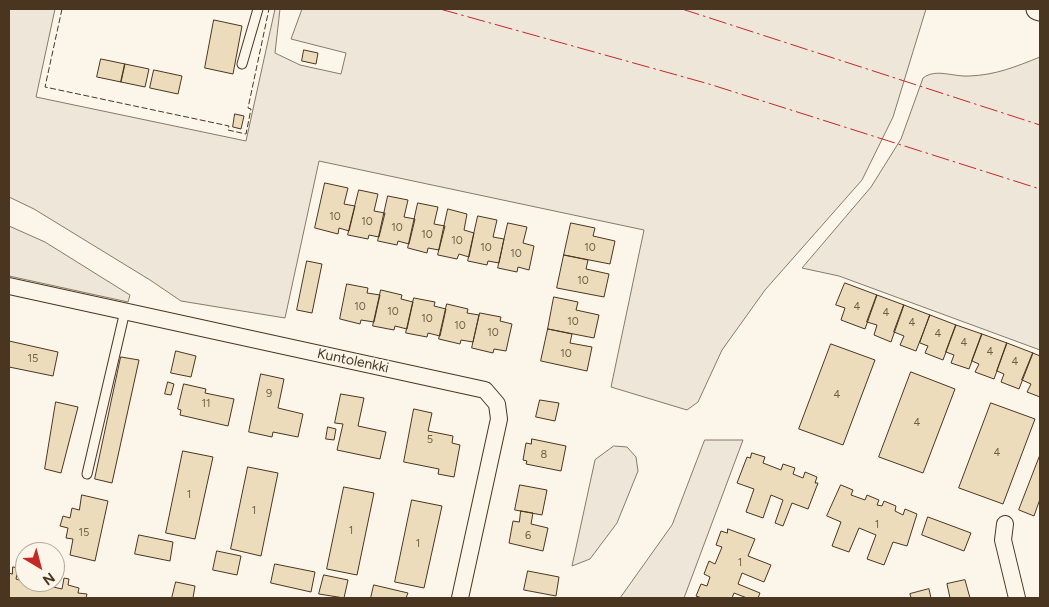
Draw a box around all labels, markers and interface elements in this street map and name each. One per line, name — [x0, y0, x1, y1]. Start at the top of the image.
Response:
house number: 10 — [329, 210, 341, 224]
house number: 10 — [361, 215, 373, 229]
house number: 10 — [391, 221, 403, 235]
house number: 10 — [421, 228, 433, 242]
house number: 10 — [451, 234, 463, 248]
house number: 10 — [480, 241, 492, 255]
house number: 10 — [584, 241, 596, 255]
house number: 10 — [510, 247, 522, 261]
house number: 10 — [577, 274, 589, 288]
house number: 10 — [354, 300, 366, 314]
house number: 4 — [854, 300, 860, 314]
house number: 10 — [387, 305, 399, 319]
house number: 4 — [883, 306, 889, 320]
house number: 10 — [421, 312, 433, 326]
house number: 10 — [567, 315, 579, 329]
house number: 4 — [909, 316, 915, 330]
house number: 10 — [454, 319, 466, 333]
house number: 10 — [487, 326, 499, 340]
house number: 4 — [935, 327, 941, 341]
house number: 4 — [961, 336, 967, 350]
street label: Kuntolenkki — [316, 345, 390, 377]
house number: 4 — [987, 345, 993, 359]
house number: 10 — [560, 347, 572, 361]
house number: 15 — [28, 352, 38, 366]
house number: 4 — [1012, 355, 1018, 369]
house number: 9 — [266, 387, 272, 401]
house number: 4 — [834, 388, 840, 402]
house number: 11 — [201, 397, 211, 411]
house number: 4 — [914, 416, 920, 430]
house number: 5 — [427, 433, 433, 447]
house number: 4 — [994, 446, 1000, 460]
house number: 8 — [541, 448, 547, 462]
house number: 1 — [187, 488, 191, 502]
house number: 1 — [252, 504, 256, 518]
house number: 1 — [875, 518, 879, 532]
house number: 1 — [349, 524, 353, 538]
house number: 15 — [79, 526, 89, 540]
house number: 6 — [525, 529, 531, 543]
house number: 1 — [416, 537, 420, 551]
north arrow — [15, 542, 65, 592]
house number: 1 — [738, 556, 742, 570]
text: N — [39, 569, 58, 589]

